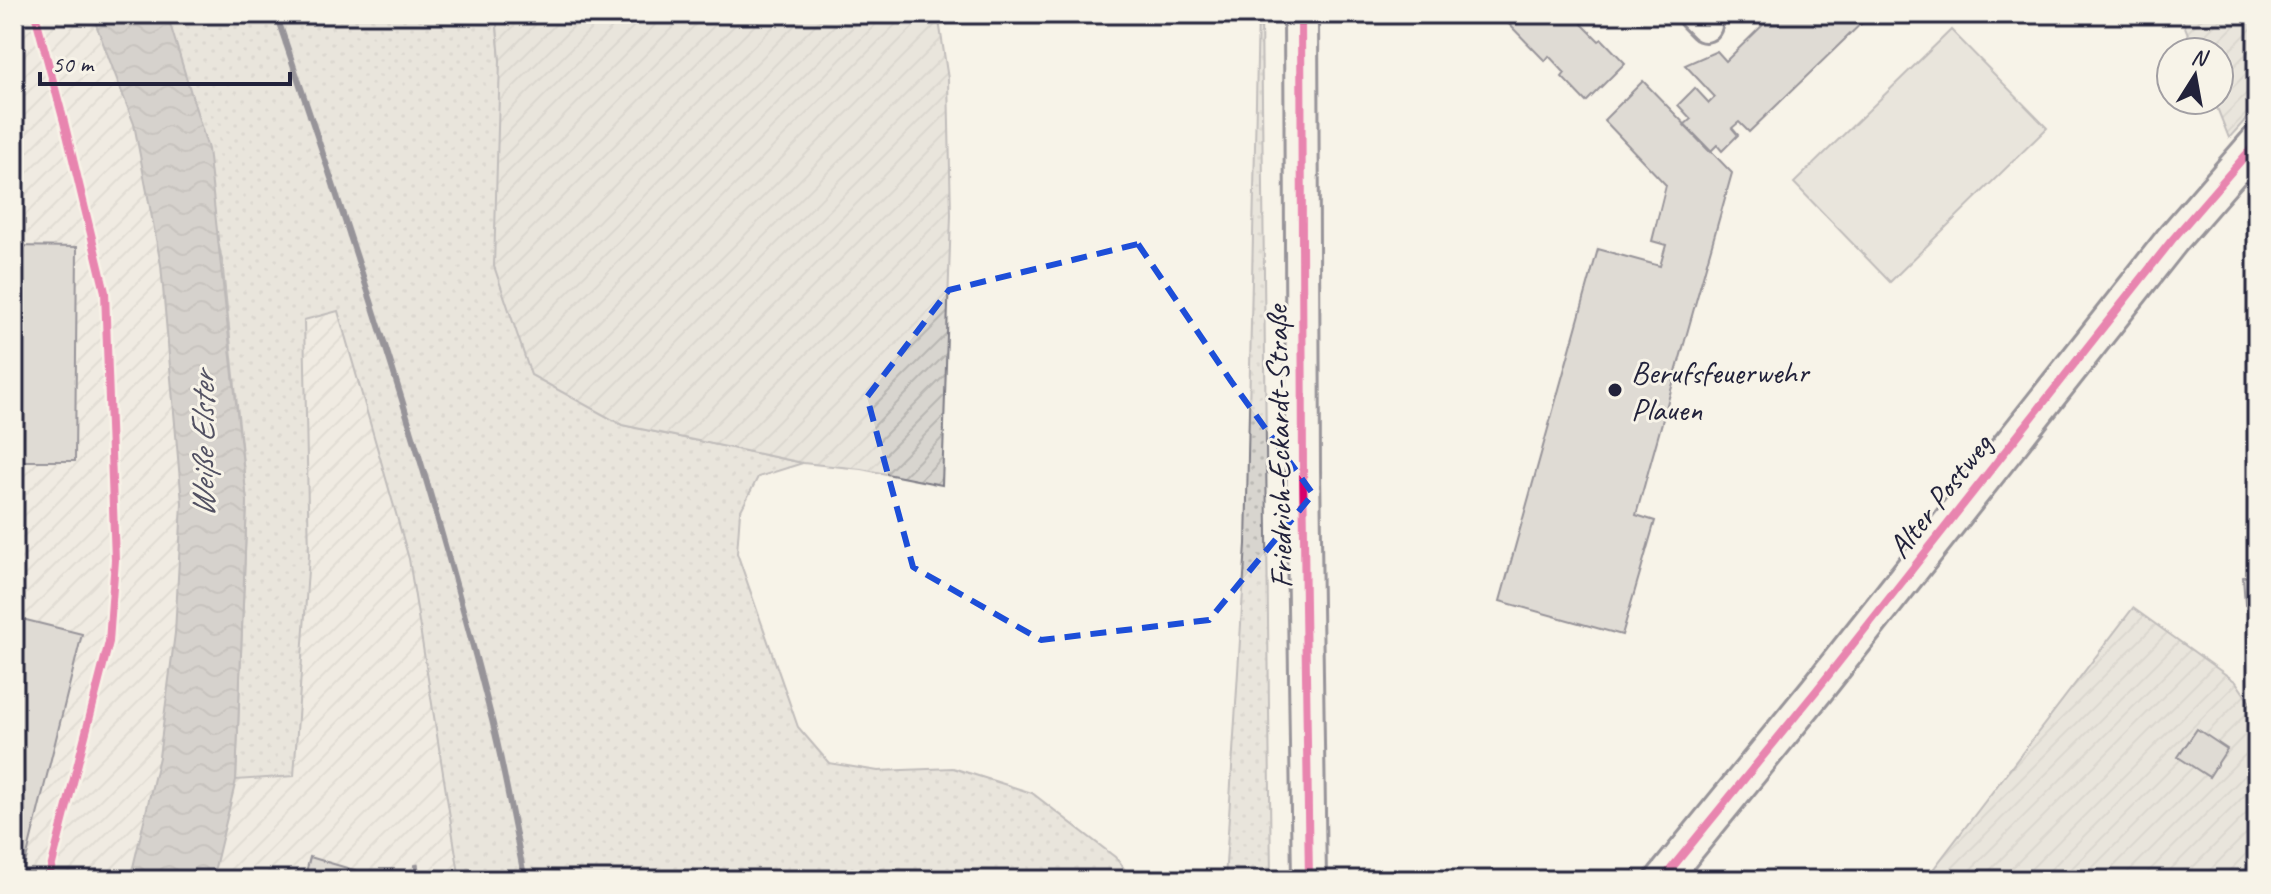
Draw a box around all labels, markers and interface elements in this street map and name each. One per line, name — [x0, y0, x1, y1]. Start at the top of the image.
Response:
scale bar — [40, 36, 290, 86]
north arrow — [2155, 36, 2235, 116]
text: N — [2189, 42, 2211, 73]
text: 50 m — [52, 49, 95, 79]
street label: Friedrich-Eckardt-Straße — [1256, 302, 1302, 589]
place label: Berufsfeuerwehr Plauen — [1631, 352, 1811, 430]
water label: Weiße Elster — [181, 367, 224, 517]
marker: Berufsfeuerwehr Plauen — [1606, 381, 1624, 399]
street label: Alter Postweg — [1879, 424, 2002, 566]

